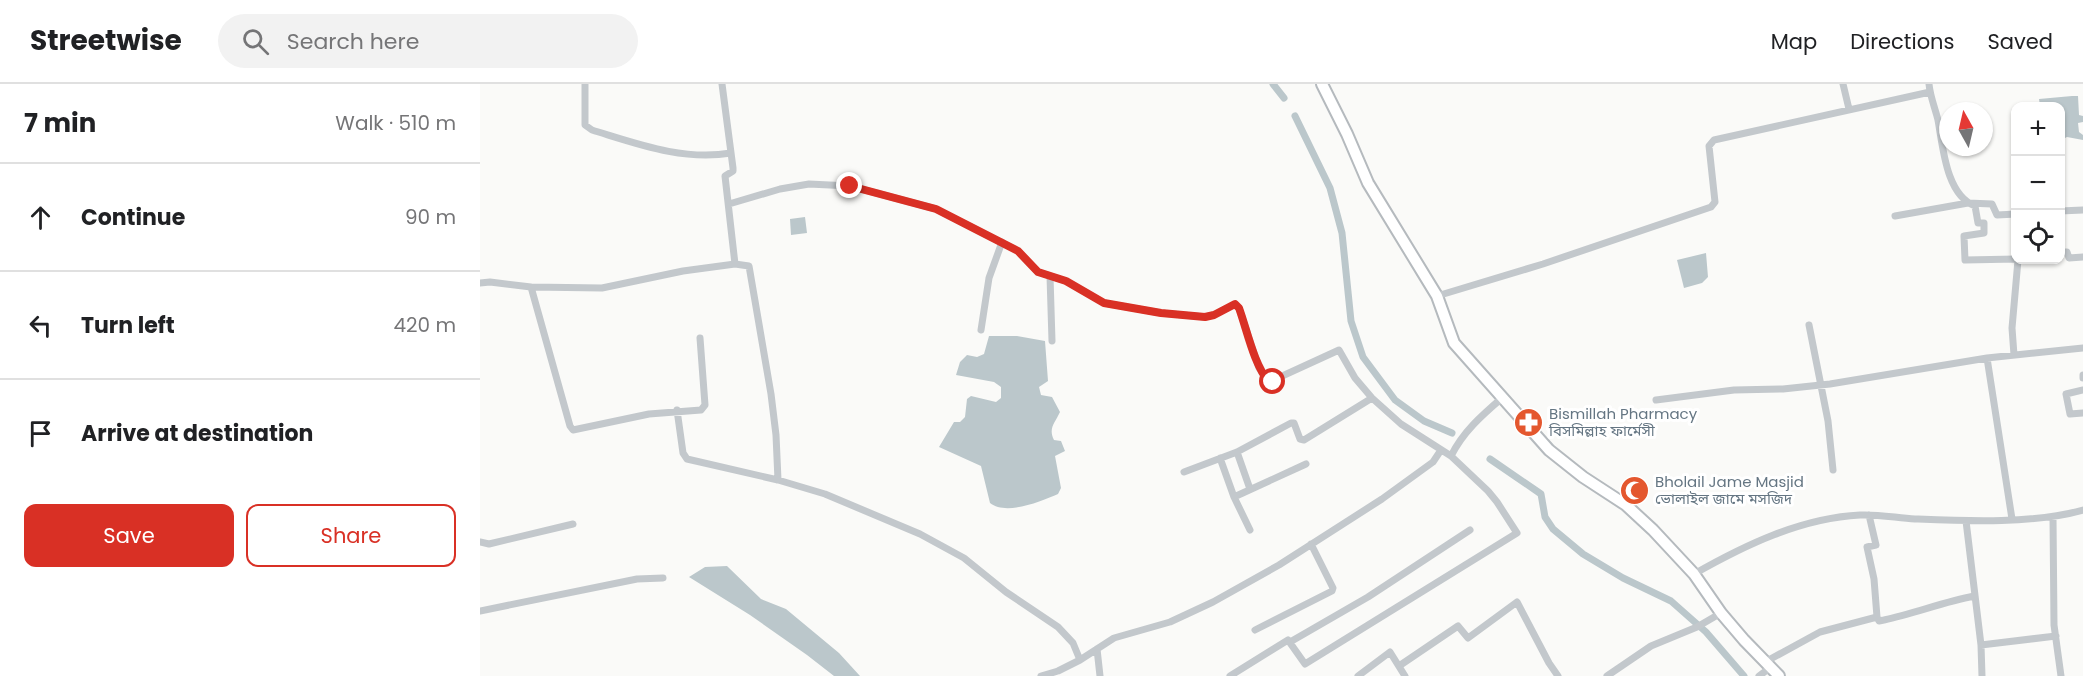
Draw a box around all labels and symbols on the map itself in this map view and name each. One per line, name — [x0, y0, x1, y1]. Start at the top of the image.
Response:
north arrow — [1939, 102, 1993, 156]
route end — [836, 172, 862, 198]
route start — [1259, 368, 1285, 394]
place label: Bismillah Pharmacy বিসমিল্লাহ ফার্মেসী — [1548, 403, 1698, 441]
pharmacy icon: Bismillah Pharmacy বিসমিল্লাহ ফার্মেসী — [1512, 406, 1544, 438]
place label: Bholail Jame Masjid ভোলাইল জামে মসজিদ — [1655, 471, 1804, 509]
mosque icon: Bholail Jame Masjid ভোলাইল জামে মসজিদ — [1618, 474, 1650, 506]

